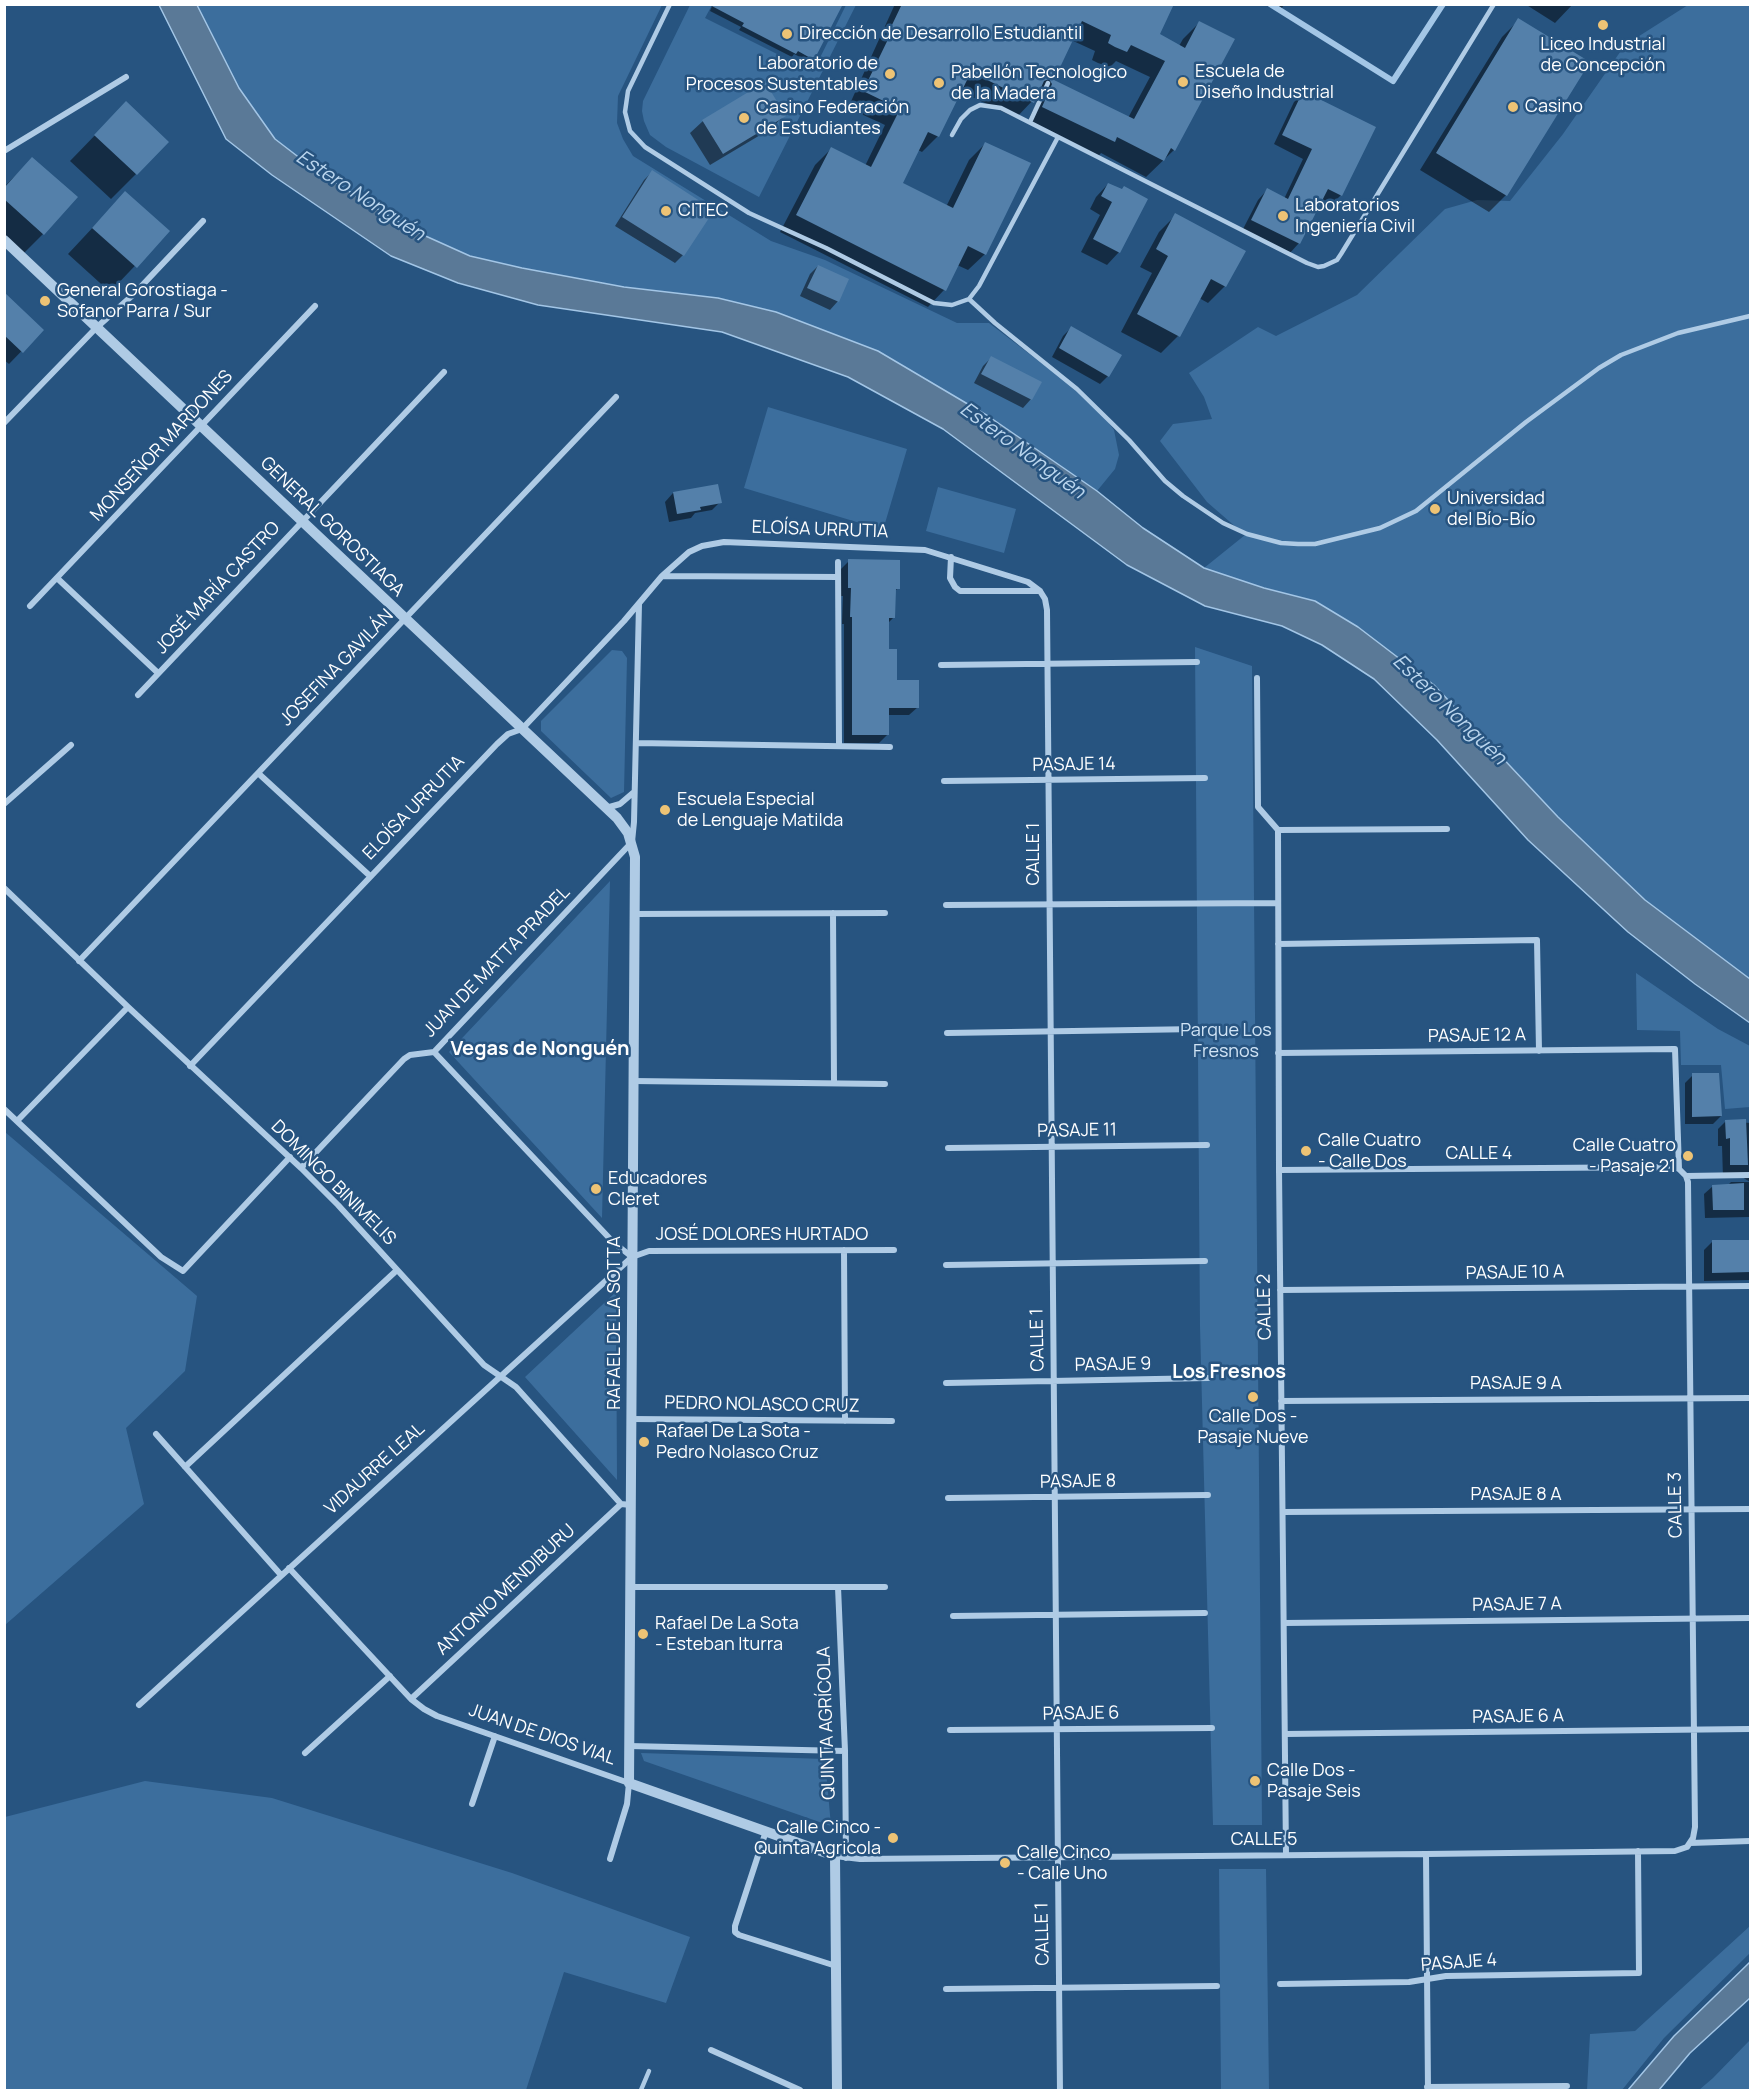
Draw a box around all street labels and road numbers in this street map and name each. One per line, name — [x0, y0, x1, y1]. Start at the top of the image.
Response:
street label: MONSEÑOR MARDONES — [86, 366, 238, 526]
street label: GENERAL GOROSTIAGA — [255, 453, 409, 601]
street label: JOSÉ MARÍA CASTRO — [151, 517, 285, 659]
street label: ELOÍSA URRUTIA — [751, 517, 889, 543]
street label: JOSEFINA GAVILÁN — [276, 605, 398, 731]
street label: ELOÍSA URRUTIA — [359, 751, 469, 865]
street label: PASAJE 14 — [1032, 753, 1116, 777]
street label: CALLE 1 — [1023, 822, 1045, 886]
street label: JUAN DE MATTA PRADEL — [419, 882, 575, 1042]
street label: PASAJE 12 A — [1428, 1024, 1526, 1048]
street label: DOMINGO BINIMELIS — [266, 1116, 400, 1250]
street label: PASAJE 11 — [1037, 1120, 1117, 1142]
street label: CALLE 4 — [1446, 1143, 1512, 1165]
street label: JOSÉ DOLORES HURTADO — [656, 1224, 868, 1246]
street label: RAFAEL DE LA SOTTA — [604, 1236, 626, 1410]
street label: PASAJE 10 A — [1465, 1261, 1565, 1285]
street label: CALLE 2 — [1254, 1274, 1276, 1340]
street label: CALLE 1 — [1027, 1308, 1049, 1372]
street label: PASAJE 9 — [1074, 1354, 1152, 1376]
street label: PASAJE 9 A — [1470, 1373, 1562, 1395]
street label: PEDRO NOLASCO CRUZ — [664, 1392, 860, 1418]
street label: VIDAURRE LEAL — [321, 1418, 429, 1520]
street label: PASAJE 8 — [1040, 1471, 1116, 1493]
street label: CALLE 3 — [1665, 1472, 1687, 1538]
street label: PASAJE 8 A — [1470, 1484, 1562, 1506]
street label: ANTONIO MENDIBURU — [432, 1520, 580, 1660]
street label: PASAJE 7 A — [1472, 1593, 1562, 1617]
street label: QUINTA AGRÍCOLA — [814, 1646, 840, 1800]
street label: JUAN DE DIOS VIAL — [466, 1700, 618, 1770]
street label: PASAJE 6 — [1042, 1703, 1120, 1725]
street label: PASAJE 6 A — [1472, 1705, 1564, 1729]
street label: CALLE 5 — [1231, 1829, 1297, 1851]
street label: CALLE 1 — [1032, 1902, 1054, 1966]
street label: PASAJE 4 — [1420, 1950, 1498, 1976]

